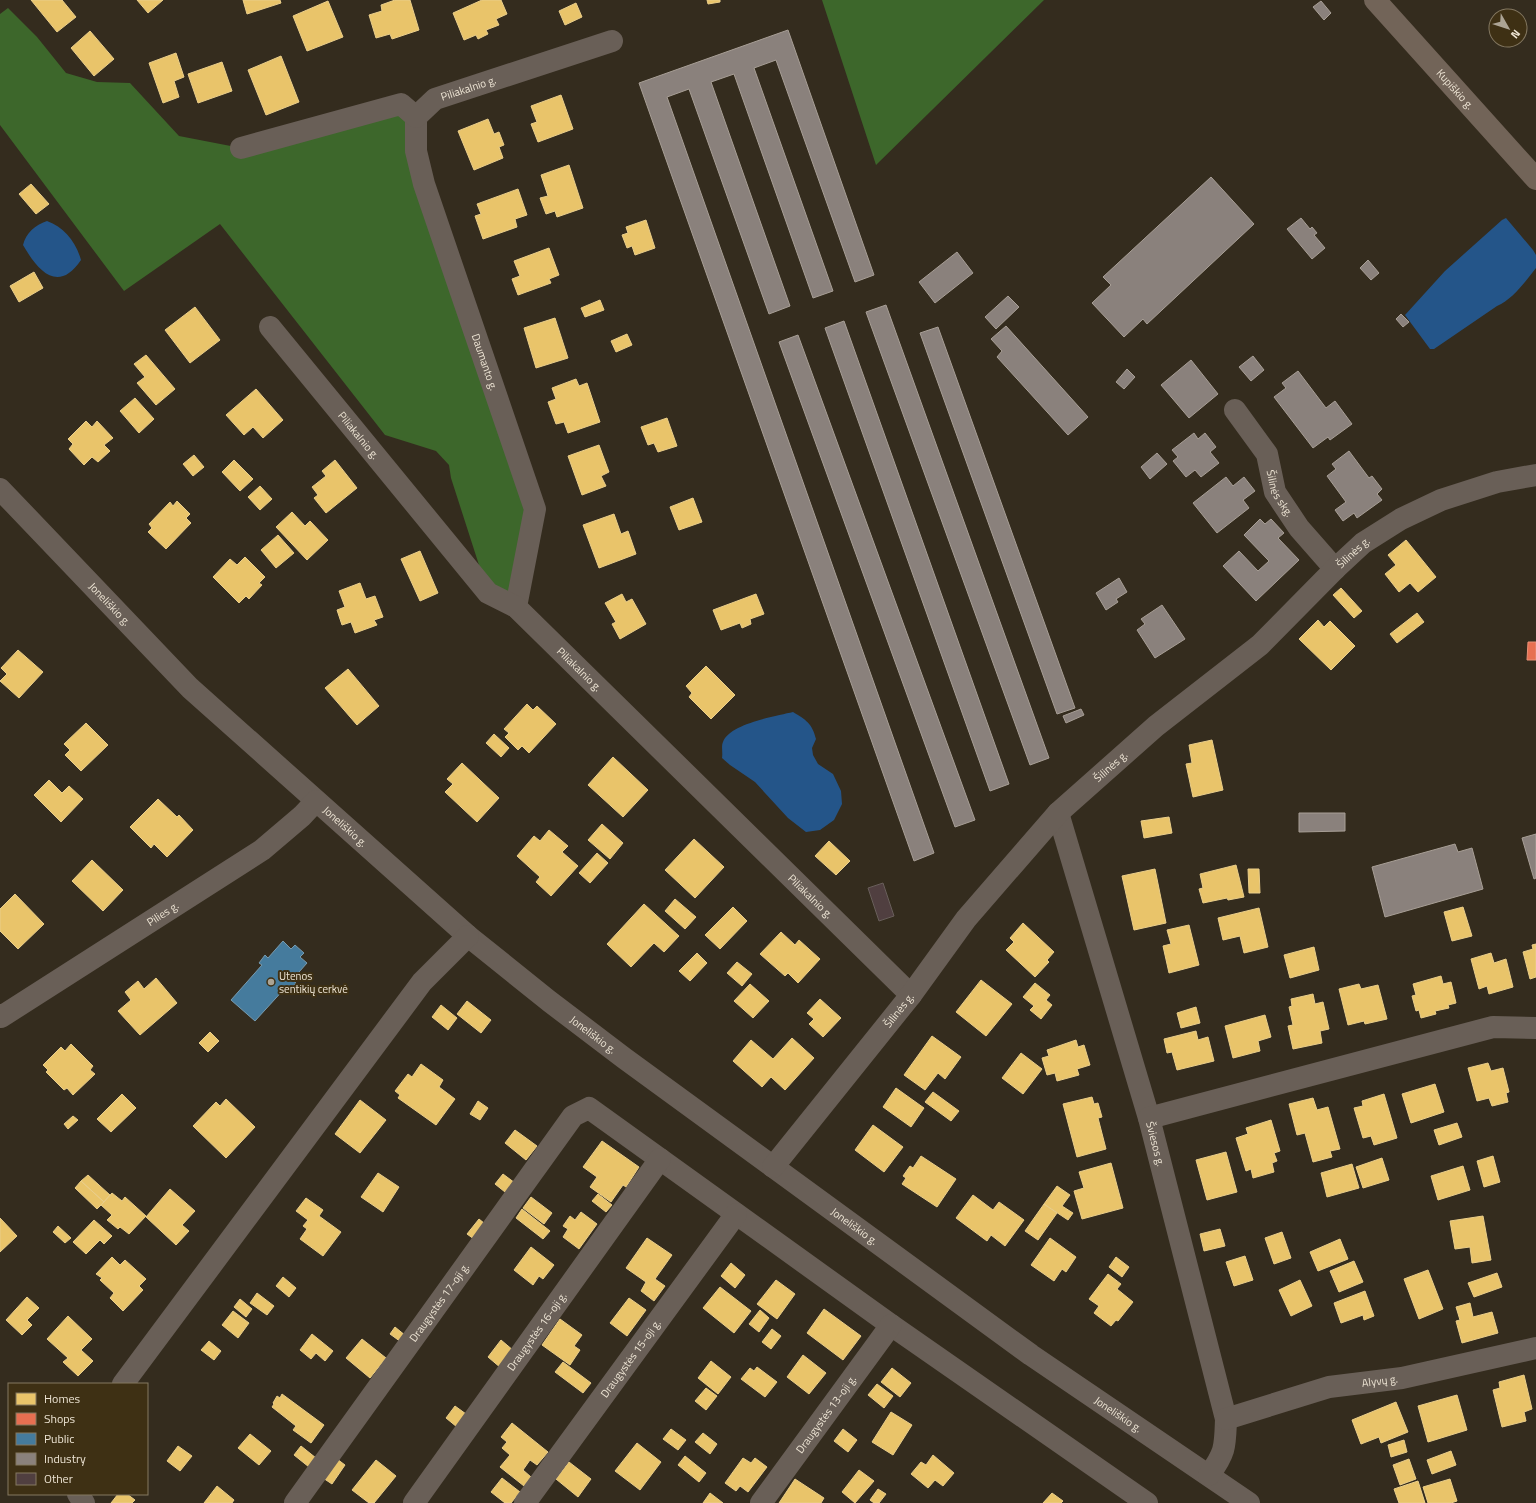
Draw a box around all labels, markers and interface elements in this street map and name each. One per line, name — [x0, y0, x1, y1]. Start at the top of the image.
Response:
north arrow — [1488, 8, 1528, 48]
text: N — [1507, 26, 1524, 42]
street label: Kupiškio g. — [1433, 66, 1478, 113]
street label: Piliakalnio g. — [439, 72, 498, 105]
street label: Daumanto g. — [468, 331, 502, 393]
street label: Piliakalnio g. — [334, 408, 383, 463]
street label: Šilinės skg. — [1263, 468, 1297, 520]
street label: Šilinės g. — [1333, 533, 1373, 572]
street label: Joneliškio g. — [85, 579, 134, 629]
street label: Piliakalnio g. — [553, 643, 605, 695]
street label: Šilinės g. — [1090, 747, 1131, 786]
street label: Joneliškio g. — [319, 802, 371, 850]
street label: Piliakalnio g. — [784, 870, 837, 922]
street label: Pilies g. — [143, 897, 182, 930]
place label: Utenos sentikių cerkvė — [279, 968, 348, 997]
marker: Utenos sentikių cerkvė — [266, 977, 276, 987]
street label: Šilinės g. — [880, 989, 918, 1031]
street label: Joneliškio g. — [567, 1012, 620, 1057]
street label: Šviesos g. — [1142, 1120, 1169, 1168]
street label: Joneliškio g. — [828, 1204, 881, 1249]
street label: Draugystės 17-oji g. — [405, 1260, 473, 1345]
street label: Draugystės 16-oji g. — [503, 1289, 570, 1374]
street label: Draugystės 15-oji g. — [596, 1316, 665, 1401]
street label: Alyvų g. — [1361, 1371, 1399, 1391]
street label: Draugystės 13-oji g. — [792, 1372, 860, 1457]
legend — [8, 1383, 148, 1495]
text: Homes — [44, 1389, 80, 1408]
street label: Joneliškio g. — [1091, 1392, 1145, 1436]
text: Shops — [44, 1409, 76, 1428]
text: Public — [44, 1429, 74, 1448]
text: Industry — [44, 1449, 86, 1468]
text: Other — [44, 1469, 73, 1488]

